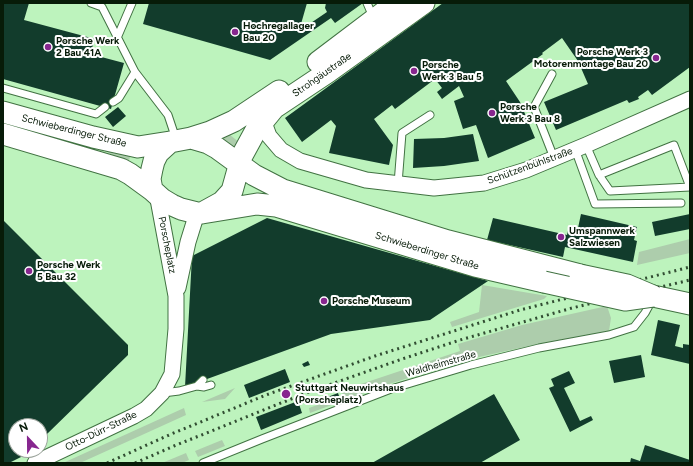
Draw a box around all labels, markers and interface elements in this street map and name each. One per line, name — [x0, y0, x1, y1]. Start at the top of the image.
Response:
place label: Hochregallager Bau 20 — [243, 20, 314, 44]
marker: Hochregallager Bau 20 — [230, 27, 240, 37]
place label: Porsche Werk 2 Bau 41A — [56, 35, 119, 58]
marker: Porsche Werk 2 Bau 41A — [43, 42, 53, 52]
place label: Porsche Werk 3 Motorenmontage Bau 20 — [534, 46, 648, 70]
street label: Strohgäustraße — [290, 50, 354, 100]
marker: Porsche Werk 3 Motorenmontage Bau 20 — [651, 53, 661, 63]
place label: Porsche Werk 3 Bau 5 — [422, 59, 482, 82]
marker: Porsche Werk 3 Bau 5 — [409, 66, 419, 76]
place label: Porsche Werk 3 Bau 8 — [500, 101, 560, 124]
marker: Porsche Werk 3 Bau 8 — [487, 108, 497, 118]
street label: Schwieberdinger Straße — [20, 112, 128, 150]
street label: Schützenbühlstraße — [486, 145, 574, 187]
street label: Porscheplatz — [156, 215, 178, 275]
place label: Umspannwerk Salzwiesen — [569, 225, 635, 248]
street label: Schwieberdinger Straße — [374, 230, 480, 272]
marker: Umspannwerk Salzwiesen — [556, 232, 566, 242]
place label: Porsche Werk 5 Bau 32 — [37, 259, 100, 282]
marker: Porsche Werk 5 Bau 32 — [24, 266, 34, 276]
place label: Porsche Museum — [332, 295, 410, 307]
marker: Porsche Museum — [319, 296, 329, 306]
street label: Waldheimstraße — [405, 348, 477, 380]
place label: Stuttgart Neuwirtshaus (Porscheplatz) — [295, 382, 404, 406]
marker: Stuttgart Neuwirtshaus (Porscheplatz) — [280, 388, 292, 400]
street label: Otto-Dürr-Straße — [63, 408, 139, 454]
north arrow — [8, 418, 48, 458]
text: N — [17, 420, 30, 435]

